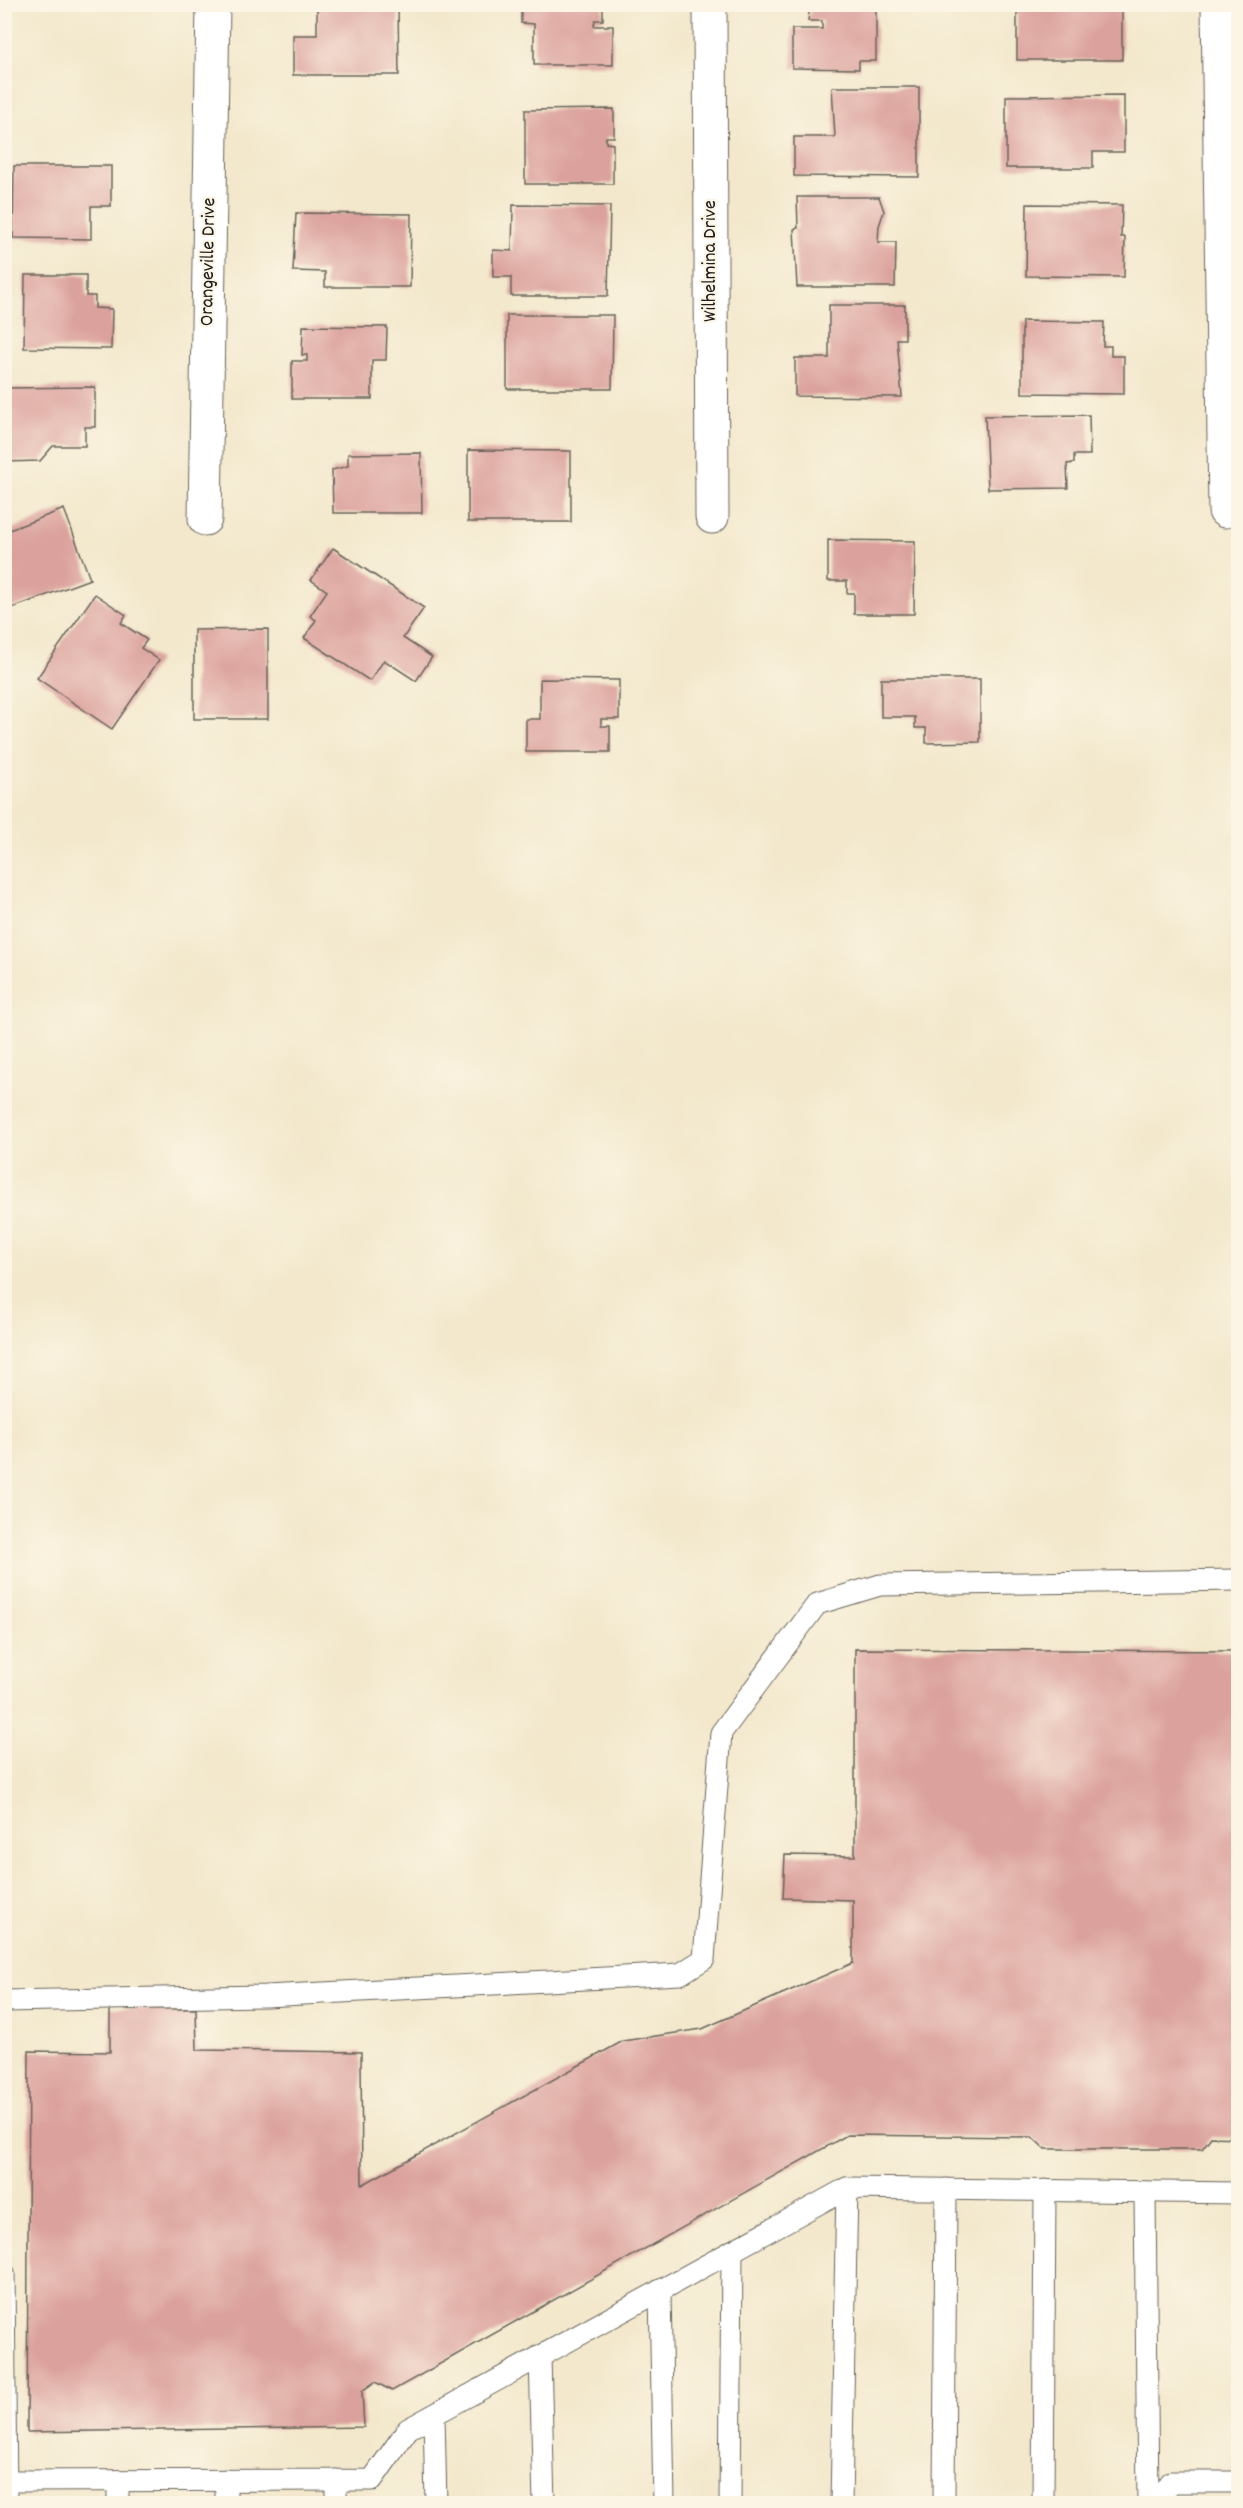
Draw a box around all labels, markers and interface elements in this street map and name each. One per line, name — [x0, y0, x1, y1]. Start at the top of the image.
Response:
street label: Orangeville Drive — [194, 197, 224, 327]
street label: Wilhelmina Drive — [697, 200, 725, 322]

